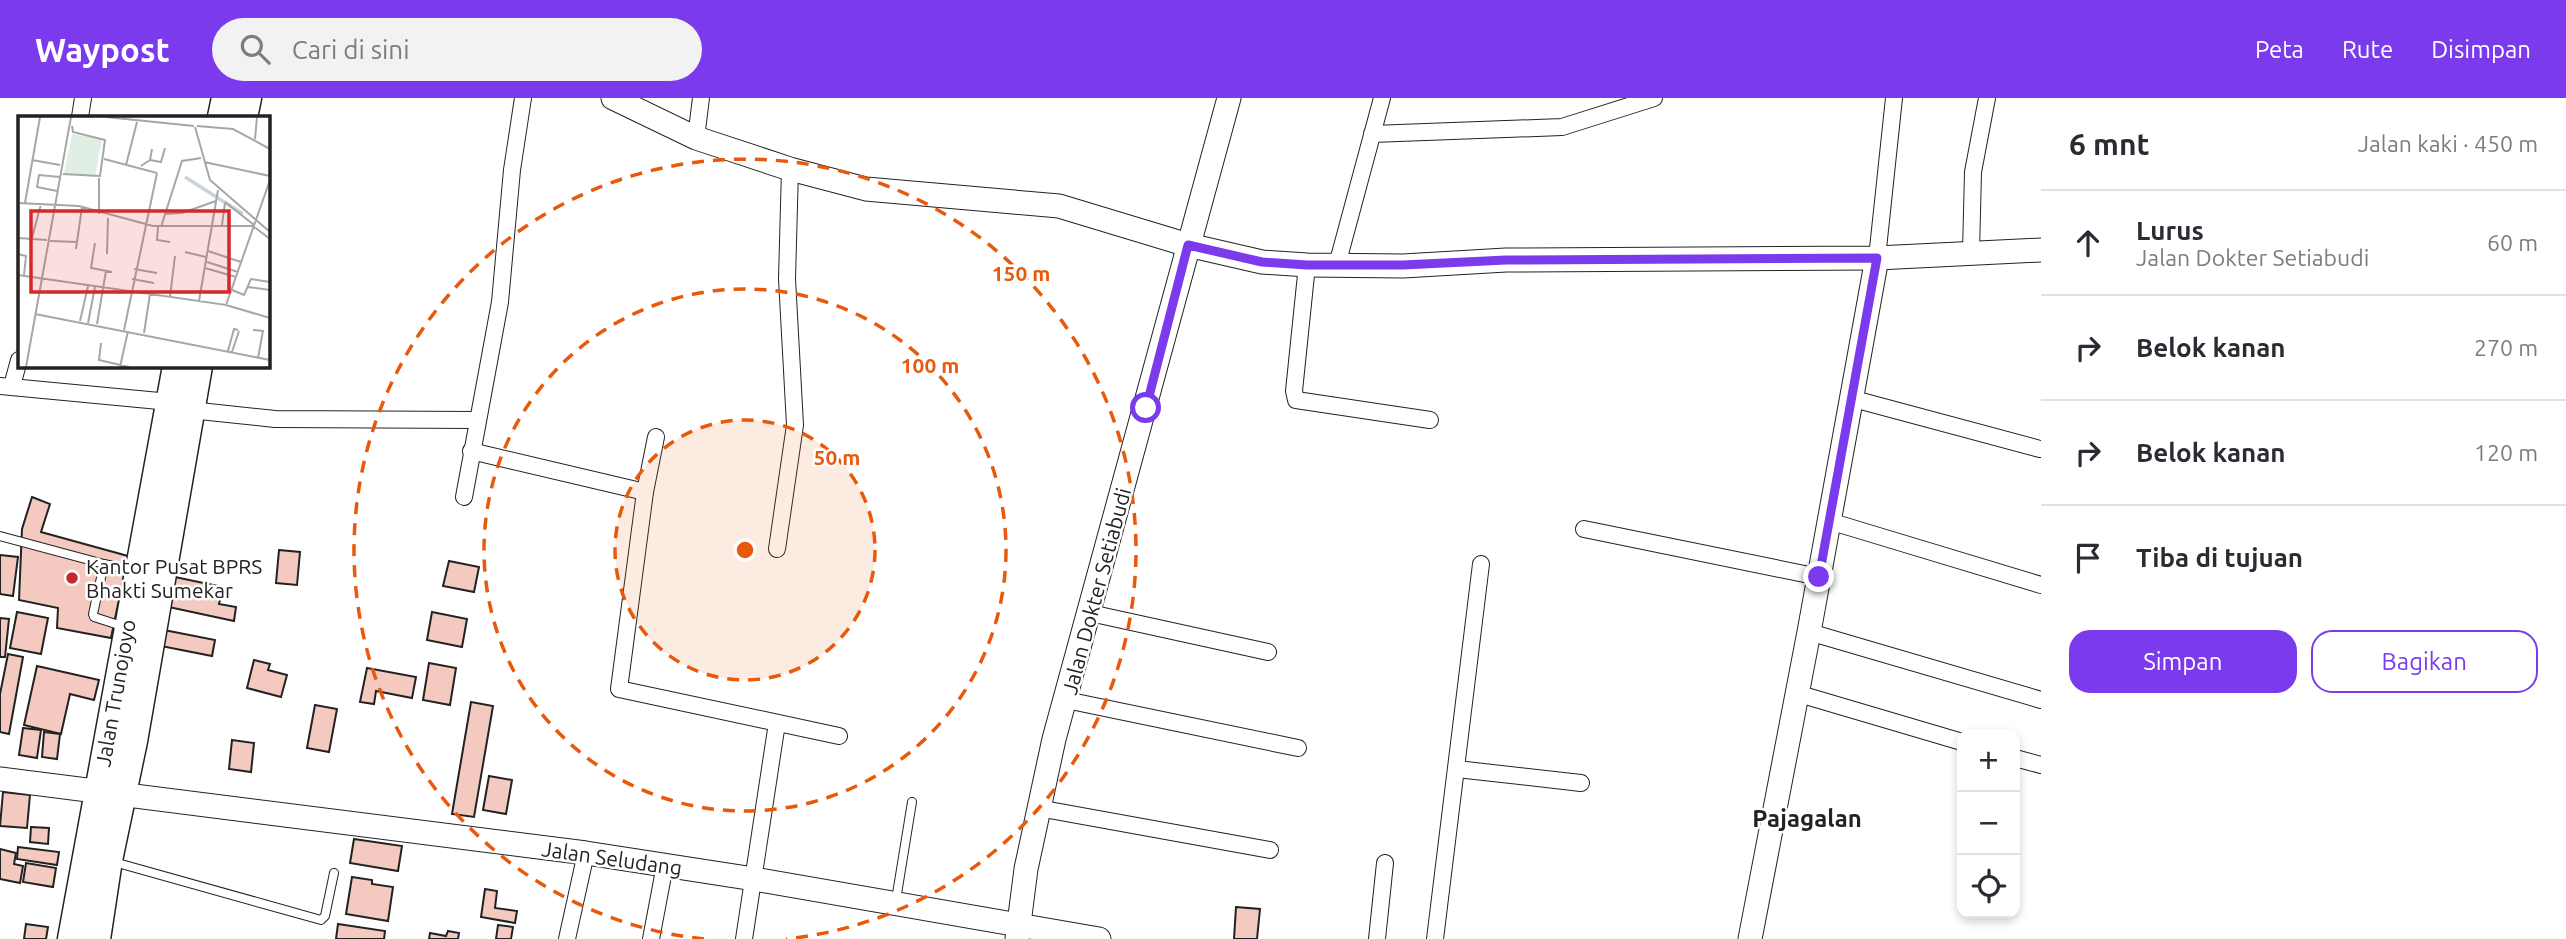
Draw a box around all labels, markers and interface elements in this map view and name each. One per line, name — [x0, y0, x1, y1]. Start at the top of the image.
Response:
search box — [212, 18, 702, 81]
icon: search — [236, 30, 274, 68]
text: Waypost — [35, 31, 170, 68]
text: Cari di sini — [292, 35, 409, 64]
text: Peta — [2255, 36, 2304, 63]
text: Rute — [2342, 36, 2393, 63]
text: Disimpan — [2431, 36, 2531, 63]
inset map — [18, 116, 270, 368]
text: 6 mnt — [2069, 127, 2149, 161]
text: Jalan kaki · 450 m — [2358, 131, 2538, 156]
text: Lurus — [2136, 216, 2204, 245]
icon: ahead — [2069, 224, 2107, 262]
text: 60 m — [2487, 230, 2538, 255]
text: Jalan Dokter Setiabudi — [2136, 245, 2369, 270]
text: 150 m — [992, 261, 1050, 285]
icon: right — [2069, 329, 2107, 367]
text: Belok kanan — [2136, 333, 2286, 362]
text: 270 m — [2474, 335, 2538, 360]
text: 100 m — [901, 353, 959, 377]
route start — [1130, 392, 1161, 423]
icon: right — [2069, 434, 2107, 472]
text: Belok kanan — [2136, 438, 2286, 467]
text: 120 m — [2474, 440, 2538, 465]
text: 50 m — [814, 445, 860, 469]
street label: Jalan Dokter Setiabudi — [1057, 485, 1135, 697]
centre of rings — [733, 538, 757, 562]
icon: arrive — [2069, 539, 2107, 577]
text: Tiba di tujuan — [2136, 543, 2303, 572]
place label: Kantor Pusat BPRS Bhakti Sumekar — [86, 554, 262, 602]
route end — [1803, 561, 1834, 592]
marker: Kantor Pusat BPRS Bhakti Sumekar — [64, 570, 80, 586]
street label: Jalan Trunojoyo — [90, 617, 140, 769]
button: Simpan — [2069, 630, 2297, 693]
button: Bagikan — [2311, 630, 2538, 693]
map controls — [1957, 729, 2020, 918]
button: + — [1957, 729, 2020, 792]
button: − — [1957, 792, 2020, 855]
district label: Pajagalan — [1752, 805, 1862, 832]
street label: Jalan Seludang — [540, 836, 684, 880]
button: locate — [1957, 855, 2020, 918]

